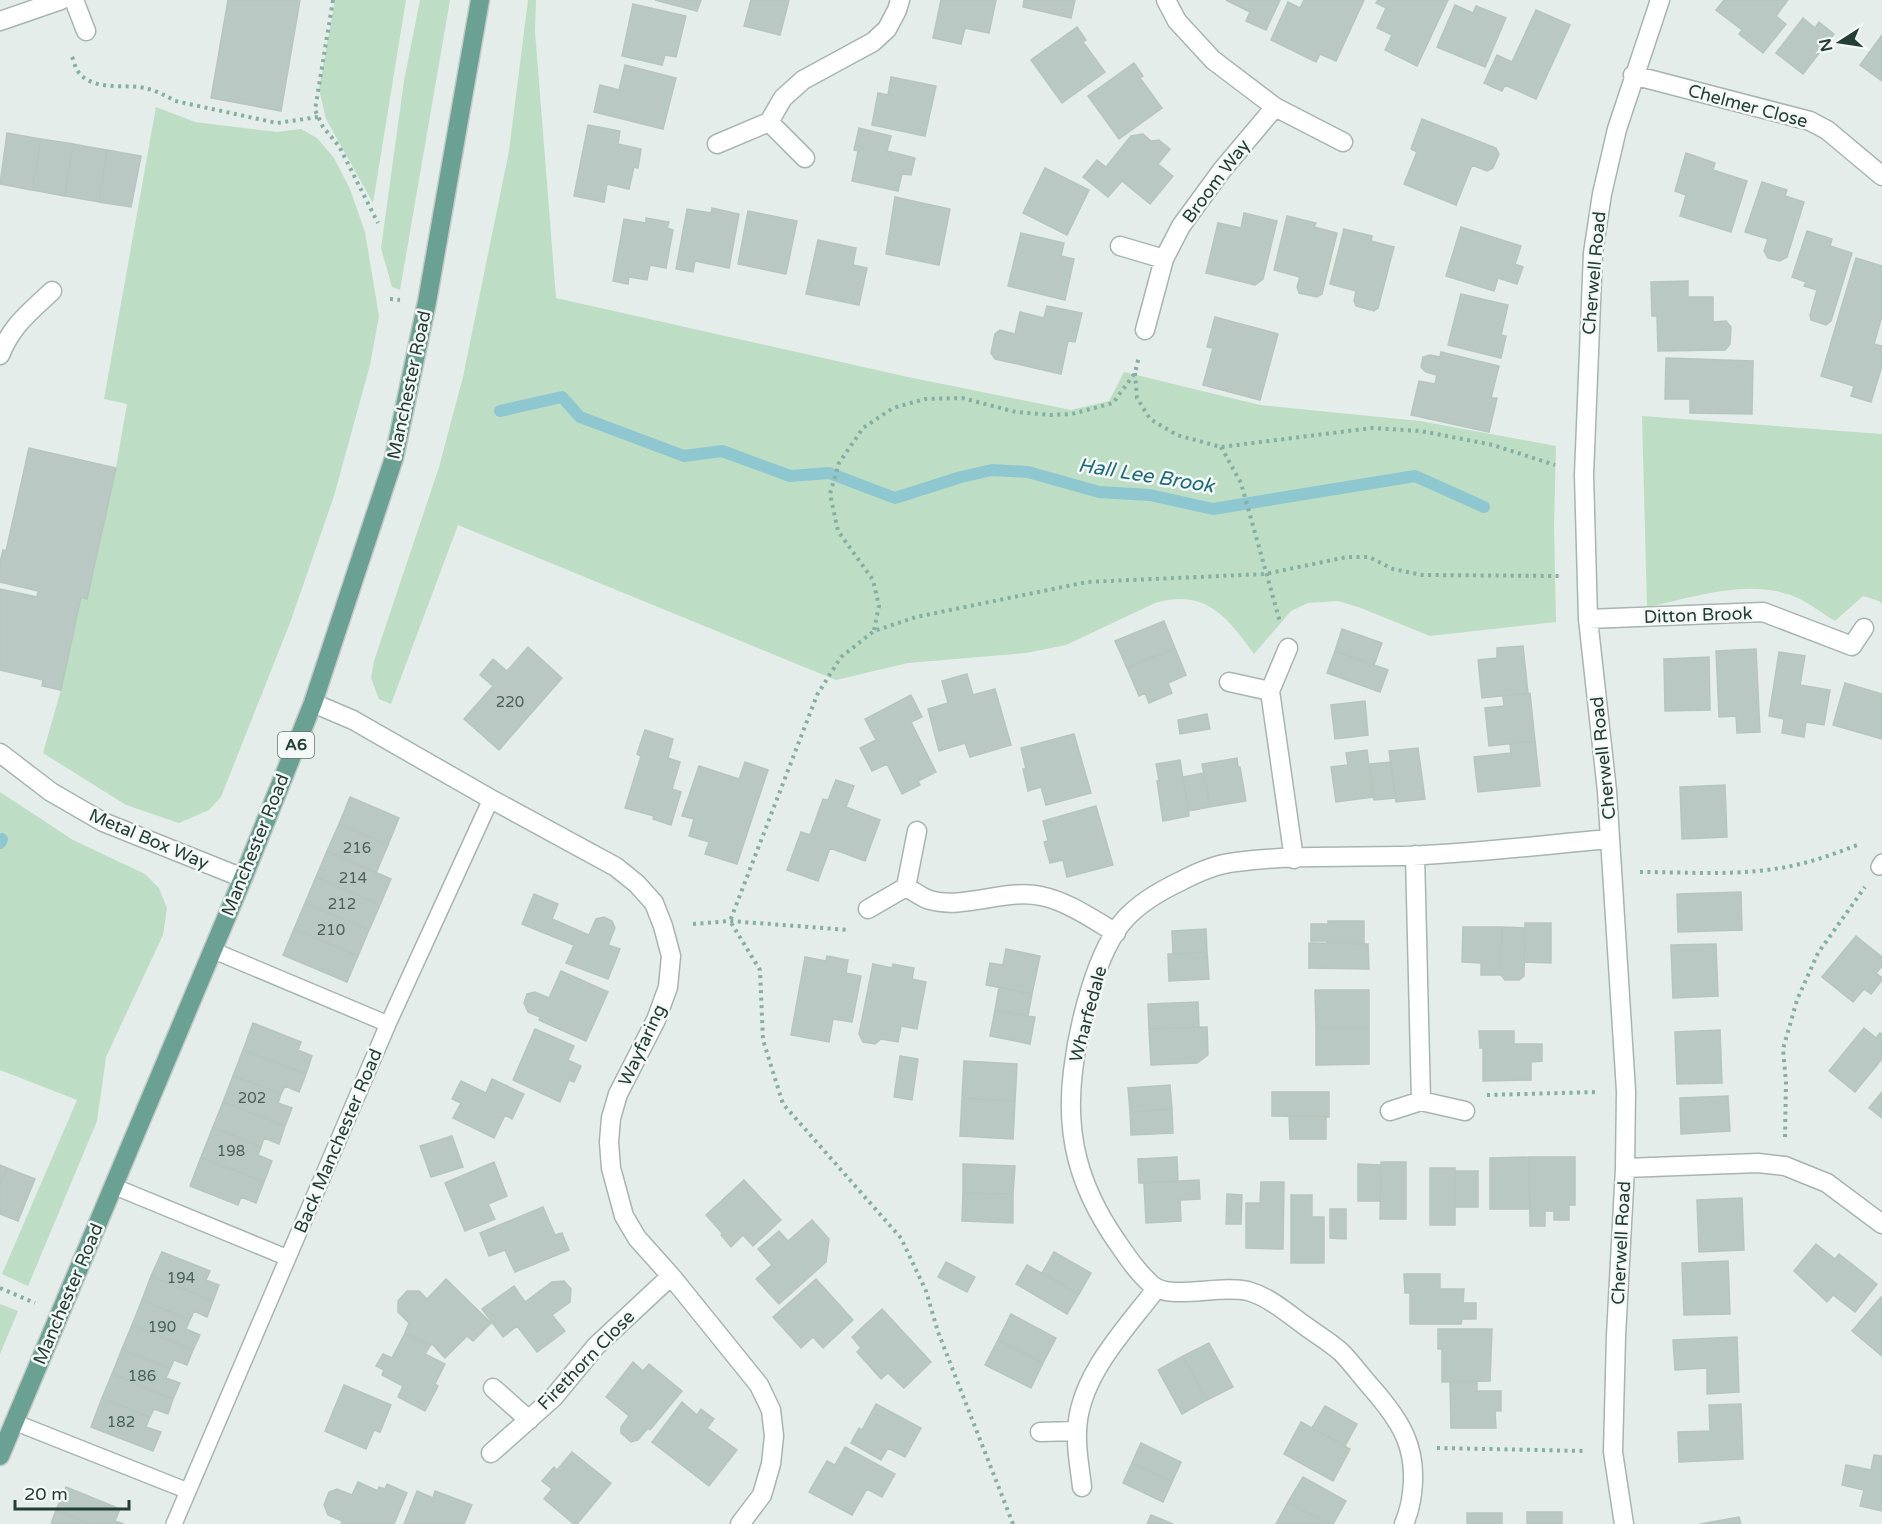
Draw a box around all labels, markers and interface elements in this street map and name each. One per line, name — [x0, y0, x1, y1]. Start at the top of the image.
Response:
north arrow — [1810, 12, 1870, 72]
text: N — [1815, 37, 1837, 53]
street label: Chelmer Close — [1686, 79, 1810, 133]
street label: Broom Way — [1177, 135, 1255, 227]
street label: Cherwell Road — [1578, 210, 1610, 336]
street label: Manchester Road — [382, 309, 436, 461]
water label: Hall Lee Brook — [1076, 453, 1218, 499]
street label: Ditton Brook — [1643, 602, 1753, 628]
house number: 220 — [496, 693, 524, 711]
street label: Cherwell Road — [1586, 695, 1620, 821]
road number: A6 — [278, 732, 314, 758]
street label: Manchester Road — [216, 771, 294, 919]
street label: Metal Box Way — [86, 804, 213, 874]
house number: 216 — [343, 839, 371, 857]
house number: 214 — [339, 869, 367, 887]
house number: 212 — [328, 895, 356, 913]
house number: 210 — [317, 921, 345, 939]
street label: Wharfedale — [1065, 963, 1111, 1065]
street label: Wayfaring — [614, 1001, 670, 1089]
street label: Back Manchester Road — [289, 1045, 387, 1237]
house number: 202 — [238, 1089, 266, 1107]
house number: 198 — [217, 1142, 245, 1160]
street label: Cherwell Road — [1607, 1181, 1635, 1305]
street label: Manchester Road — [28, 1220, 108, 1368]
house number: 194 — [167, 1269, 195, 1287]
street label: Firethorn Close — [533, 1306, 639, 1414]
house number: 190 — [148, 1318, 176, 1336]
house number: 186 — [128, 1367, 156, 1385]
house number: 182 — [107, 1413, 135, 1431]
scale bar — [15, 1473, 129, 1511]
text: 20 m — [24, 1483, 68, 1505]

